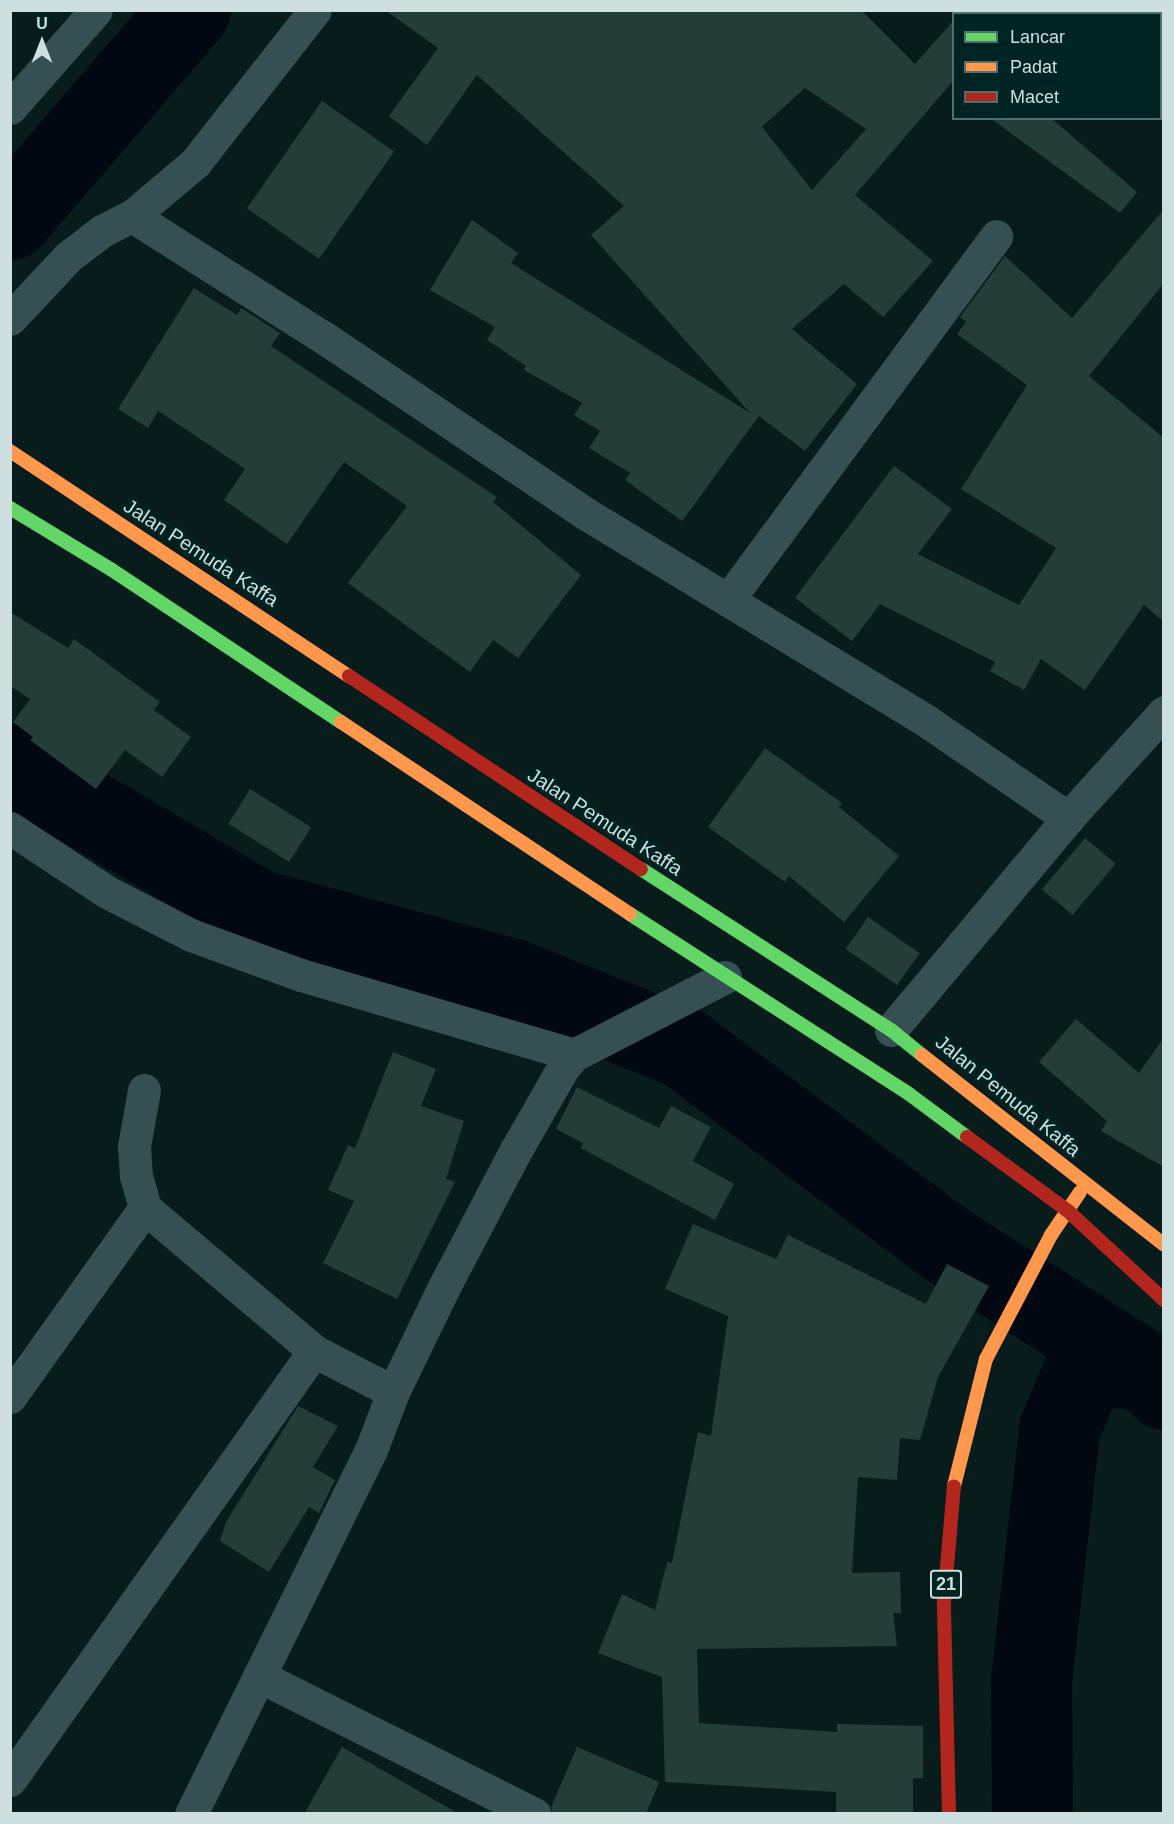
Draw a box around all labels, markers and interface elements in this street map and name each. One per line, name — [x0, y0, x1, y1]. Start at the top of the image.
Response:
north arrow — [12, 12, 72, 72]
legend — [952, 12, 1162, 120]
text: U — [36, 15, 48, 32]
text: Lancar — [1010, 27, 1065, 47]
text: Padat — [1010, 57, 1057, 77]
text: Macet — [1010, 87, 1059, 107]
street label: Jalan Pemuda Kaffa — [119, 494, 283, 612]
street label: Jalan Pemuda Kaffa — [523, 763, 687, 881]
street label: Jalan Pemuda Kaffa — [931, 1030, 1085, 1162]
road number: 21 — [930, 1569, 962, 1599]

